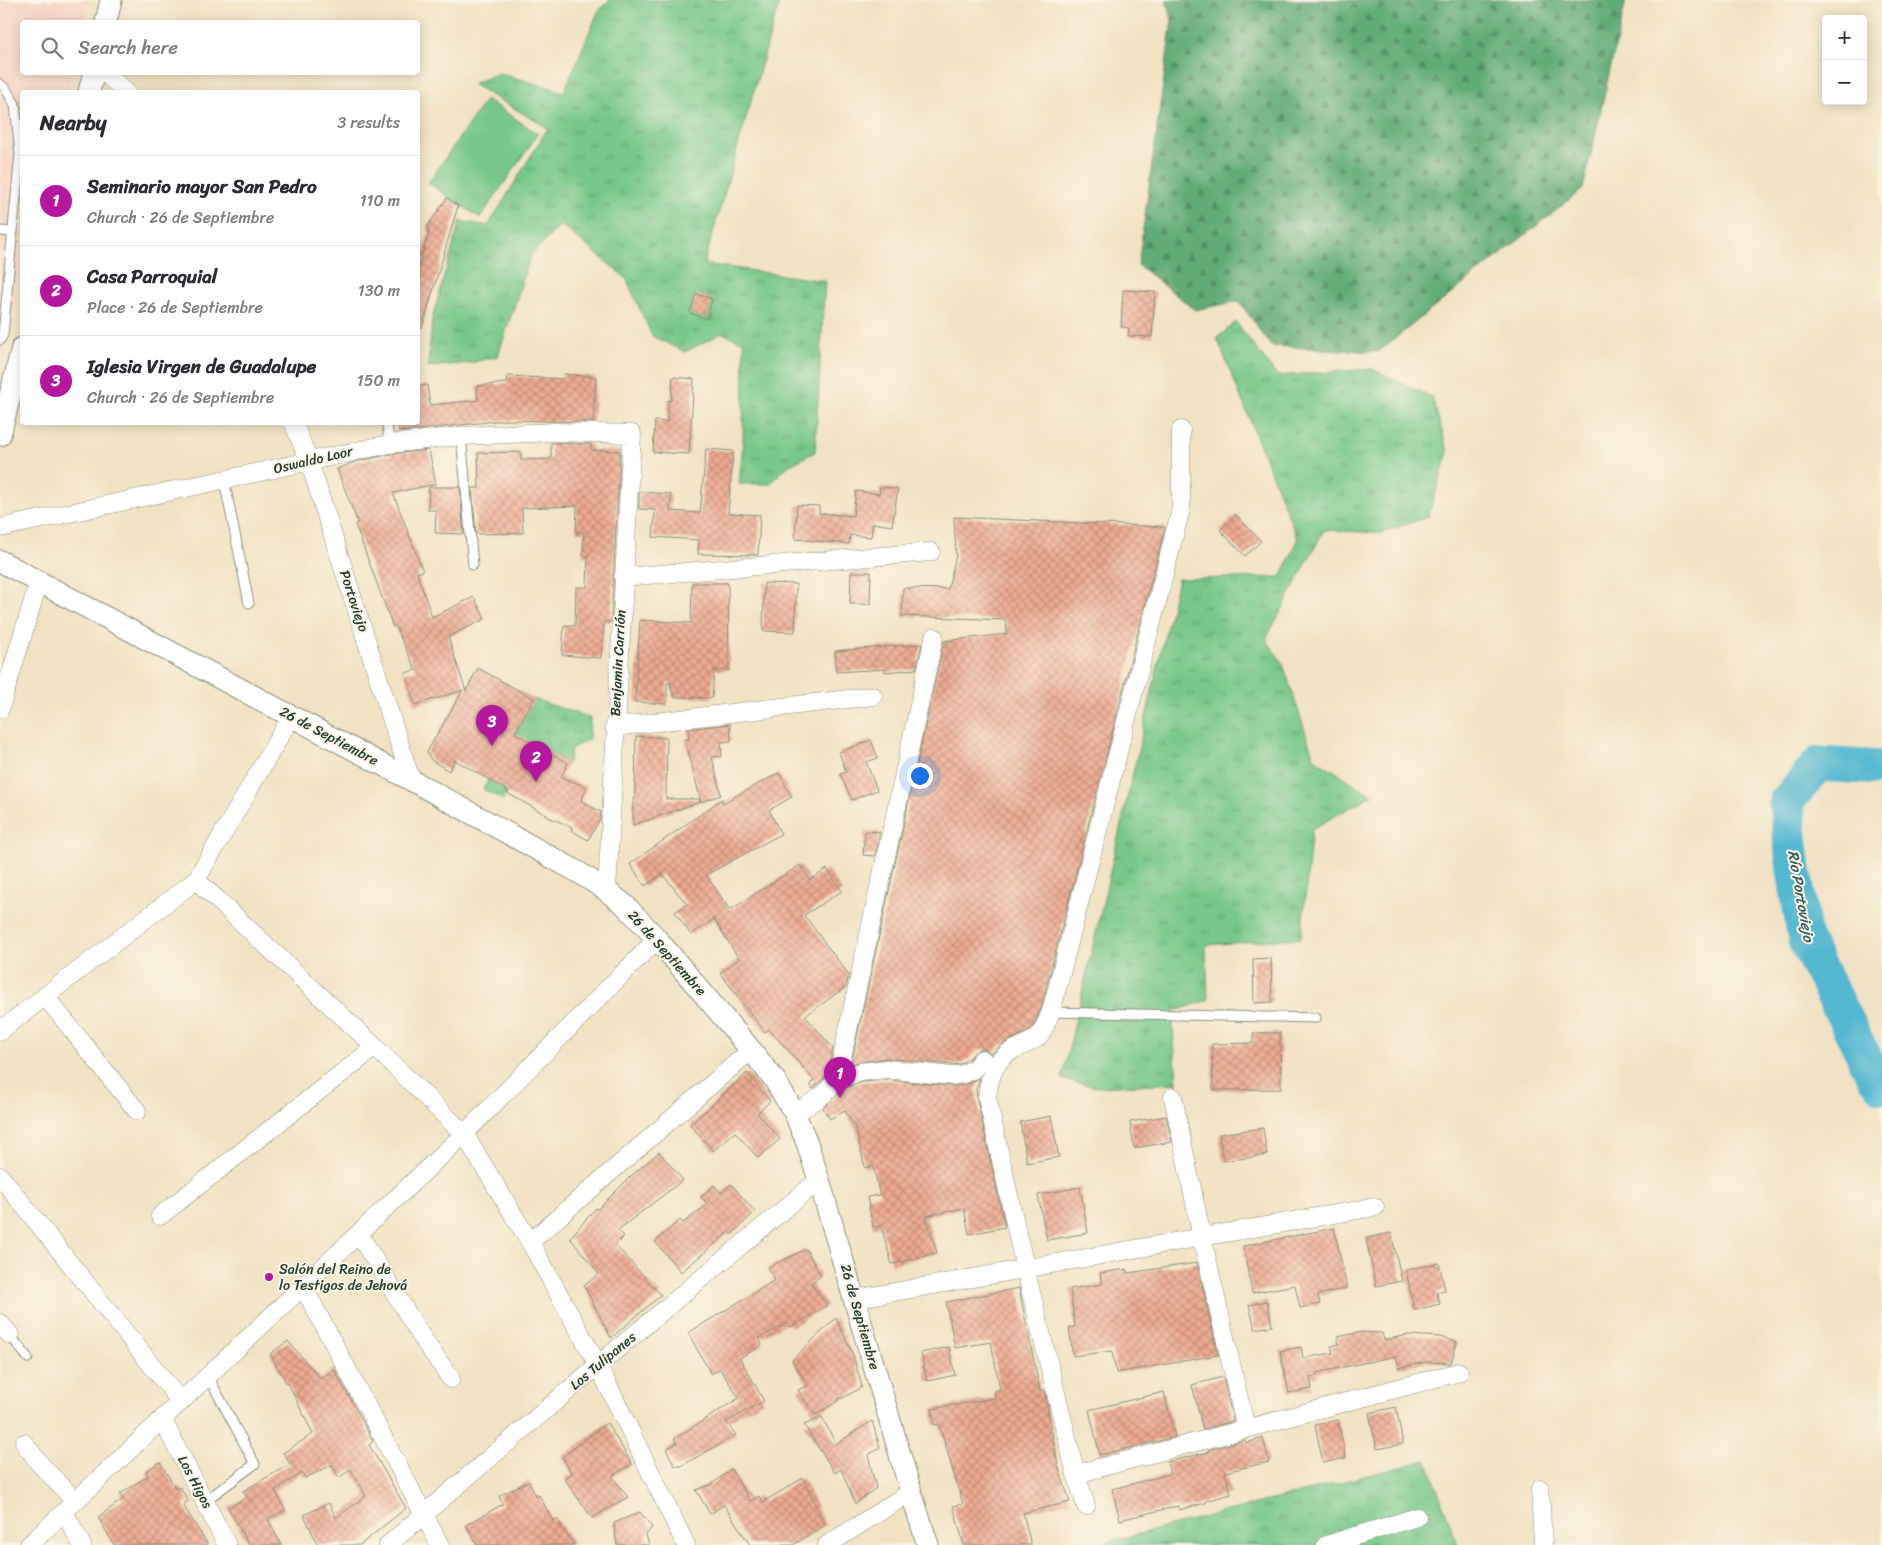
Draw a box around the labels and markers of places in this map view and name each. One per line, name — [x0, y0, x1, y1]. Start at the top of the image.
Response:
pin: 3 — [476, 705, 508, 746]
pin: 2 — [520, 741, 552, 782]
pin: 1 — [824, 1057, 856, 1098]
place label: Salón del Reino de lo Testigos de Jehová — [279, 1257, 407, 1298]
marker: Salón del Reino de lo Testigos de Jehová — [263, 1271, 275, 1283]

